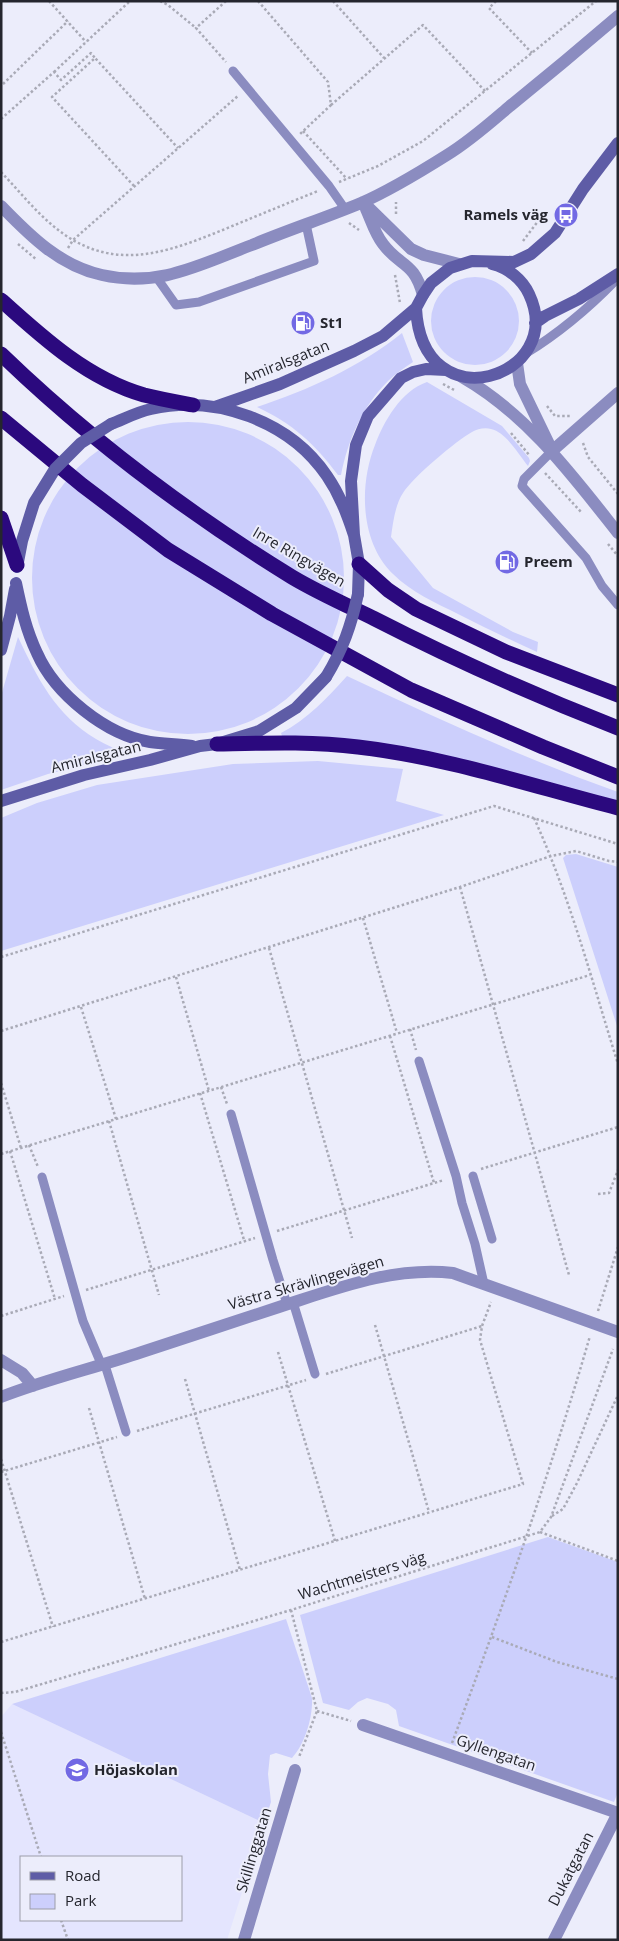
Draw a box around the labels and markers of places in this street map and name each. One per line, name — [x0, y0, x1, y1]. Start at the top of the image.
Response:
bus stop icon: Ramels väg — [553, 202, 579, 228]
place label: Ramels väg — [463, 204, 549, 224]
fuel station icon: St1 — [290, 310, 316, 336]
place label: St1 — [320, 312, 343, 332]
fuel station icon: Preem — [494, 549, 520, 575]
place label: Preem — [524, 551, 573, 571]
school or university icon: Höjaskolan — [64, 1757, 90, 1783]
place label: Höjaskolan — [94, 1759, 178, 1779]

